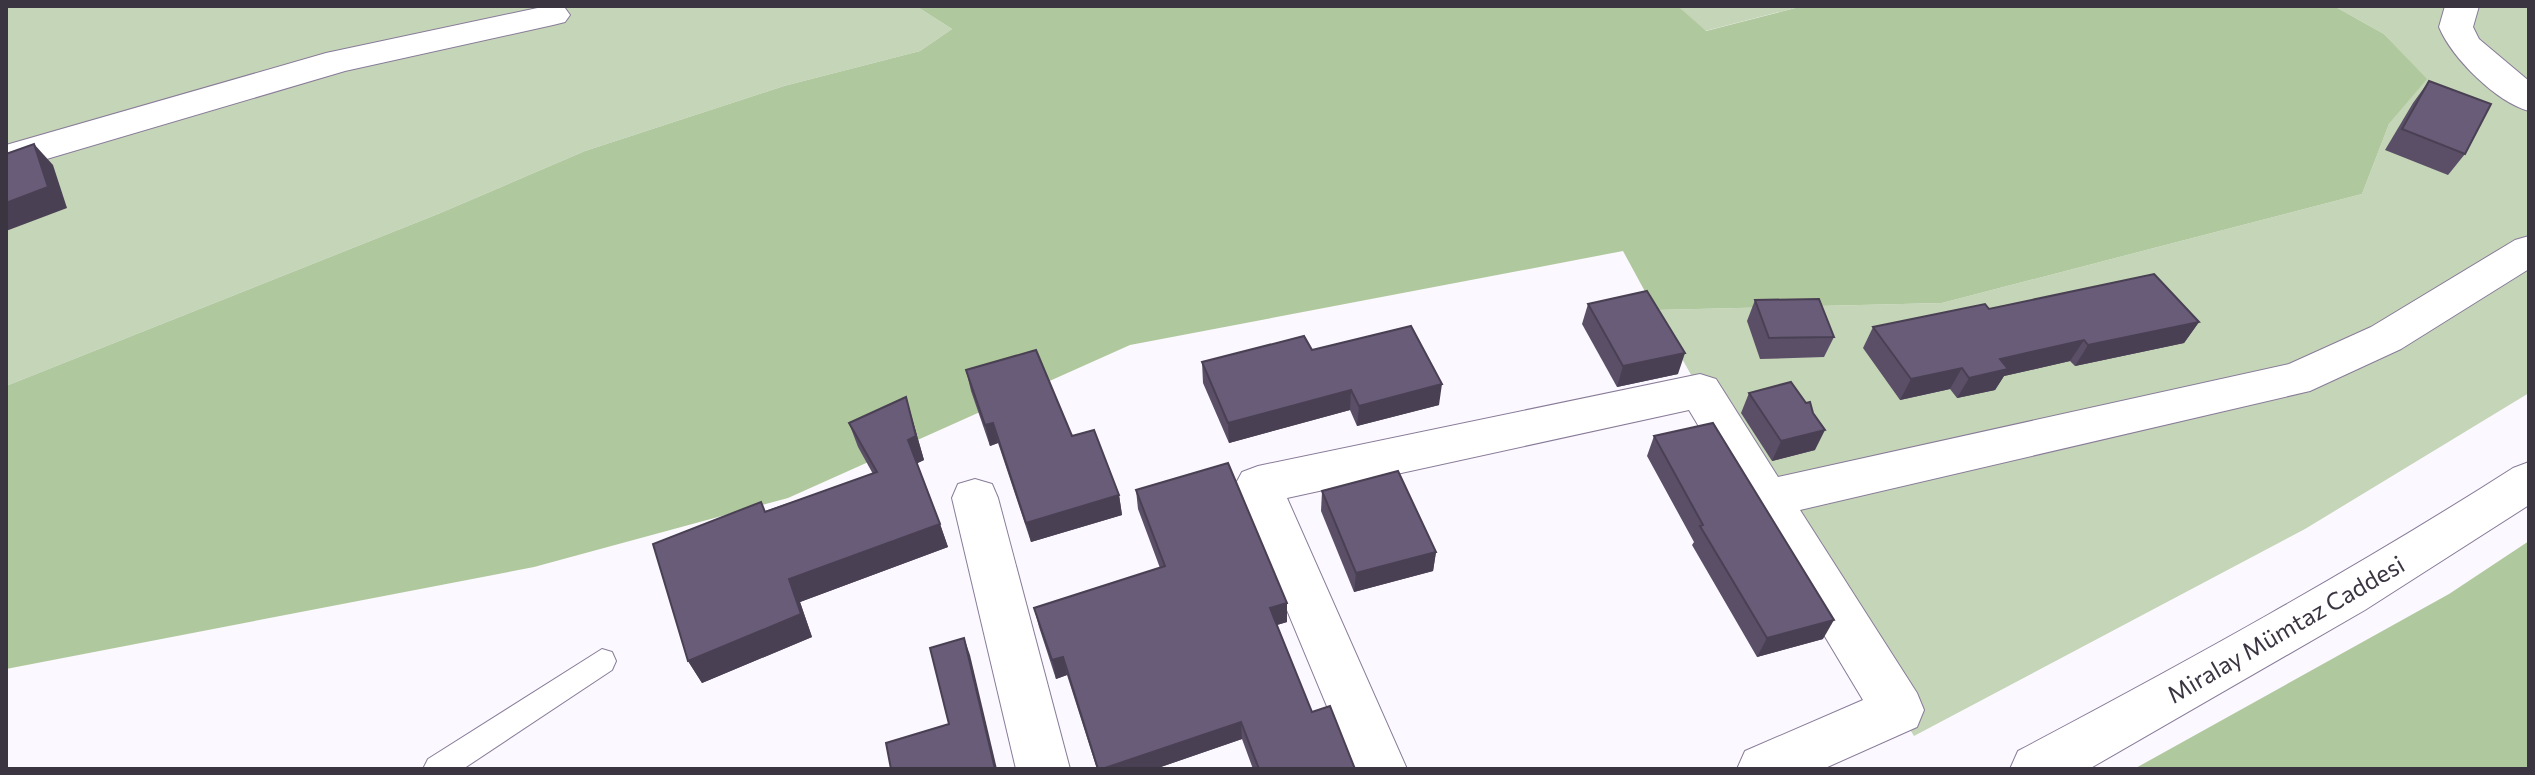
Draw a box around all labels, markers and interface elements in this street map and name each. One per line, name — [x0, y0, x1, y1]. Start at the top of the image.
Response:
street label: Miralay Mümtaz Caddesi — [2161, 549, 2409, 709]

